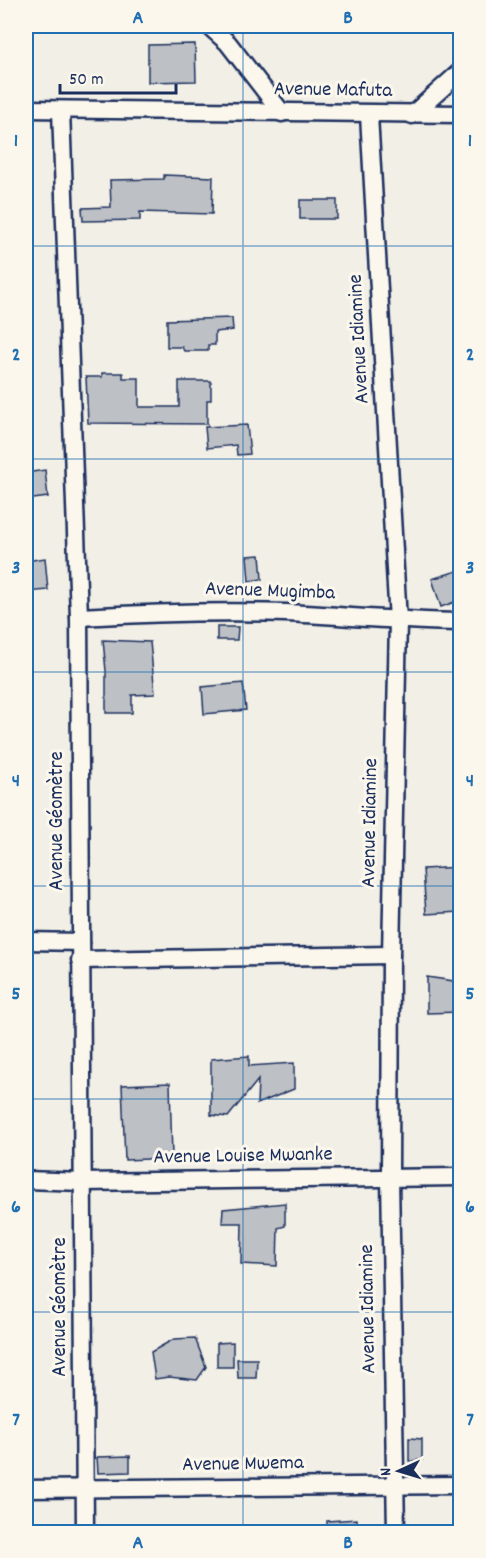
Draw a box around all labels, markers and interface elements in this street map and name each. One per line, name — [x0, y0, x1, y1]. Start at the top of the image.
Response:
text: A — [133, 5, 144, 33]
text: B — [343, 5, 353, 33]
scale bar — [60, 57, 176, 95]
text: 50 m — [69, 68, 104, 93]
street label: Avenue Mafuta — [274, 75, 394, 107]
text: 1 — [14, 128, 18, 156]
text: 1 — [468, 128, 472, 156]
street label: Avenue Idiamine — [342, 274, 378, 404]
text: 2 — [12, 342, 20, 370]
text: 2 — [466, 342, 474, 370]
text: 3 — [12, 555, 20, 583]
text: 3 — [466, 555, 474, 583]
street label: Avenue Mugimba — [204, 575, 337, 609]
street label: Avenue Géomètre — [43, 751, 73, 891]
street label: Avenue Idiamine — [355, 758, 387, 888]
text: 4 — [12, 768, 20, 796]
text: 4 — [466, 768, 474, 796]
text: 5 — [11, 981, 21, 1009]
text: 5 — [465, 981, 475, 1009]
street label: Avenue Louise Mwanke — [153, 1140, 333, 1174]
text: 6 — [11, 1194, 21, 1222]
text: 6 — [465, 1194, 475, 1222]
street label: Avenue Géomètre — [46, 1237, 76, 1377]
street label: Avenue Idiamine — [353, 1244, 385, 1374]
text: 7 — [12, 1407, 20, 1435]
text: 7 — [466, 1407, 474, 1435]
north arrow — [369, 1441, 429, 1501]
street label: Avenue Mwema — [182, 1449, 305, 1481]
text: N — [375, 1467, 398, 1477]
text: A — [133, 1530, 144, 1558]
text: B — [343, 1530, 353, 1558]

